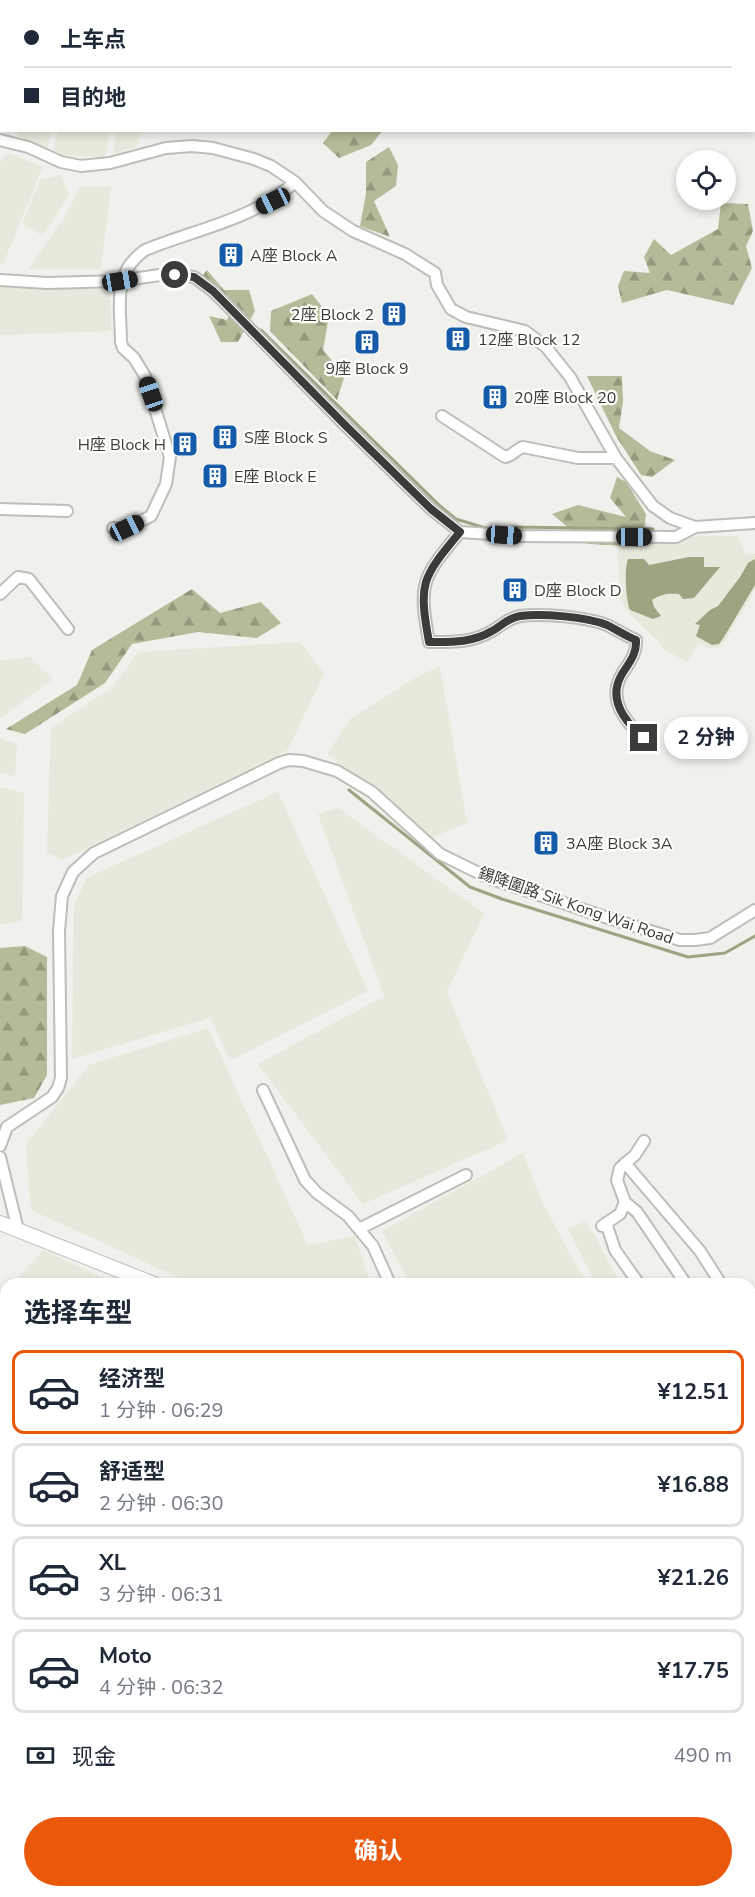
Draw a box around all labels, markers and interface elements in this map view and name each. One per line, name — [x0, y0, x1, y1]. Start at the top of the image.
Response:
text: 上车点 — [60, 25, 126, 55]
text: 目的地 — [60, 83, 126, 113]
map controls — [676, 150, 736, 210]
button: locate — [676, 150, 736, 210]
car — [253, 185, 293, 217]
building icon: A座 Block A — [216, 240, 246, 270]
place label: A座 Block A — [250, 245, 338, 267]
route start — [161, 261, 188, 288]
car — [101, 269, 139, 293]
building icon: 2座 Block 2 — [379, 299, 409, 329]
place label: 2座 Block 2 — [291, 304, 374, 326]
building icon: 12座 Block 12 — [443, 324, 473, 354]
building icon: 9座 Block 9 — [352, 327, 382, 357]
place label: 12座 Block 12 — [478, 329, 580, 351]
place label: 9座 Block 9 — [325, 358, 409, 380]
car — [137, 374, 165, 414]
building icon: 20座 Block 20 — [480, 382, 510, 412]
place label: 20座 Block 20 — [514, 387, 616, 409]
building icon: S座 Block S — [210, 422, 240, 452]
place label: S座 Block S — [244, 427, 328, 449]
building icon: H座 Block H — [170, 429, 200, 459]
place label: H座 Block H — [78, 434, 166, 456]
building icon: E座 Block E — [200, 461, 230, 491]
place label: E座 Block E — [234, 466, 317, 488]
car — [107, 512, 147, 544]
car — [485, 525, 523, 545]
car — [616, 528, 652, 546]
building icon: D座 Block D — [500, 575, 530, 605]
place label: D座 Block D — [534, 580, 622, 602]
callout: 2 分钟 — [665, 717, 749, 759]
route end — [630, 724, 657, 751]
text: 2 分钟 — [677, 724, 735, 751]
building icon: 3A座 Block 3A — [531, 828, 561, 858]
place label: 3A座 Block 3A — [566, 833, 673, 855]
street label: 錫降圍路 Sik Kong Wai Road — [475, 862, 676, 950]
text: 选择车型 — [24, 1295, 132, 1332]
text: 经济型 — [99, 1364, 165, 1394]
icon: car — [27, 1365, 81, 1419]
text: ¥12.51 — [658, 1377, 729, 1407]
text: 1 分钟 · 06:29 — [99, 1397, 224, 1424]
text: 舒适型 — [99, 1457, 165, 1487]
icon: car — [27, 1458, 81, 1512]
text: ¥16.88 — [658, 1470, 729, 1500]
text: 2 分钟 · 06:30 — [99, 1490, 224, 1517]
text: XL — [99, 1548, 126, 1578]
icon: car — [27, 1551, 81, 1605]
text: ¥21.26 — [658, 1563, 729, 1593]
text: 3 分钟 · 06:31 — [99, 1581, 224, 1608]
text: Moto — [99, 1641, 152, 1671]
icon: car — [27, 1644, 81, 1698]
text: ¥17.75 — [658, 1656, 729, 1686]
text: 4 分钟 · 06:32 — [99, 1674, 224, 1701]
icon: cash — [24, 1739, 57, 1772]
text: 现金 — [72, 1742, 116, 1772]
text: 490 m — [674, 1742, 732, 1769]
button: 确认 — [24, 1817, 732, 1886]

